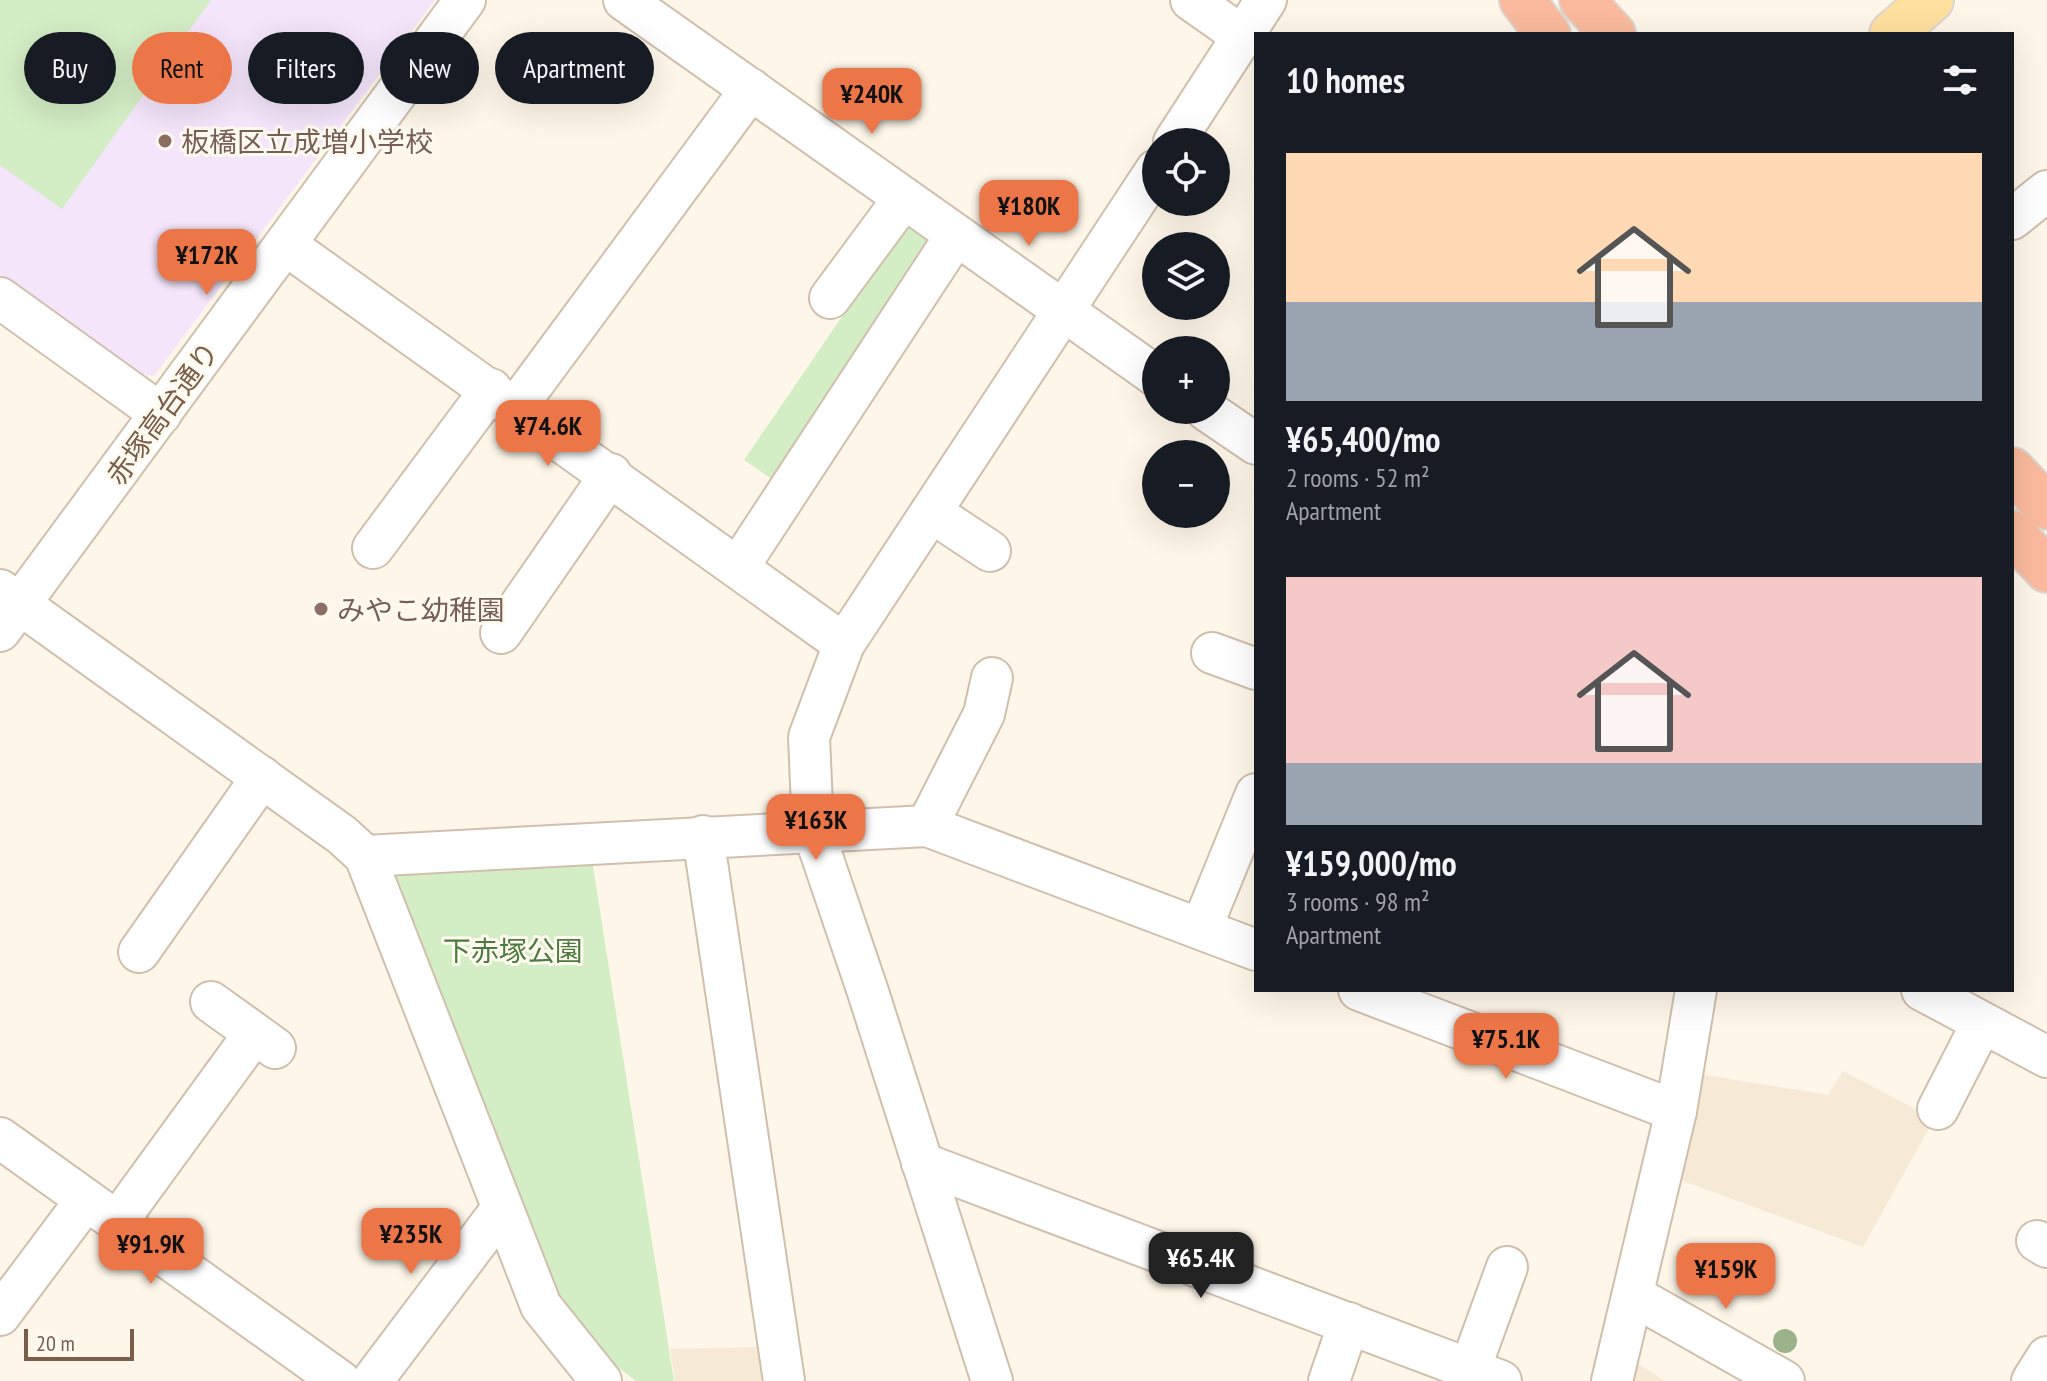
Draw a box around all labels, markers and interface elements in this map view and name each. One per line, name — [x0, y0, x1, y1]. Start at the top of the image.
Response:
chip: Buy — [24, 32, 116, 104]
chip: Rent — [132, 32, 232, 104]
chip: Filters — [248, 32, 364, 104]
chip: New — [380, 32, 479, 104]
chip: Apartment — [495, 32, 654, 104]
text: 10 homes — [1286, 58, 1405, 102]
icon: filters — [1938, 58, 1982, 102]
pin: ¥240K — [816, 68, 928, 136]
text: ¥240K — [840, 77, 904, 110]
place label: 板橋区立成増小学校 — [181, 123, 433, 160]
map controls — [1142, 128, 1230, 528]
button: locate — [1142, 128, 1230, 216]
marker: 板橋区立成増小学校 — [156, 132, 174, 150]
pin: ¥180K — [973, 180, 1085, 248]
text: ¥180K — [997, 189, 1061, 222]
icon: home — [1562, 205, 1706, 349]
pin: ¥172K — [151, 229, 263, 297]
button: layers — [1142, 232, 1230, 320]
text: ¥172K — [175, 238, 239, 271]
street label: 赤塚高台通り — [98, 334, 226, 492]
button: + — [1142, 336, 1230, 424]
pin: ¥74.6K — [483, 400, 613, 468]
text: ¥74.6K — [514, 409, 582, 442]
text: ¥65,400/mo — [1286, 417, 1440, 461]
button: − — [1142, 440, 1230, 528]
text: 2 rooms · 52 m² — [1286, 461, 1430, 494]
text: Apartment — [1286, 494, 1381, 527]
place label: みやこ幼稚園 — [337, 591, 505, 628]
marker: みやこ幼稚園 — [312, 600, 330, 618]
icon: home — [1562, 629, 1706, 773]
pin: ¥163K — [760, 794, 872, 862]
text: ¥163K — [784, 803, 848, 836]
text: ¥159,000/mo — [1286, 841, 1457, 885]
text: 3 rooms · 98 m² — [1286, 885, 1430, 918]
text: Apartment — [1286, 918, 1381, 951]
park label: 下赤塚公園 — [443, 932, 583, 969]
pin: ¥75.1K — [1441, 1013, 1571, 1081]
text: ¥75.1K — [1472, 1022, 1540, 1055]
pin: ¥235K — [355, 1208, 467, 1276]
text: ¥235K — [379, 1217, 443, 1250]
pin: ¥91.9K — [86, 1218, 216, 1286]
text: ¥91.9K — [117, 1227, 185, 1260]
pin: ¥65.4K — [1136, 1232, 1266, 1300]
text: ¥65.4K — [1167, 1241, 1235, 1274]
pin: ¥159K — [1670, 1243, 1782, 1311]
text: ¥159K — [1694, 1252, 1758, 1285]
scale bar — [24, 1325, 134, 1361]
text: 20 m — [36, 1329, 75, 1357]

